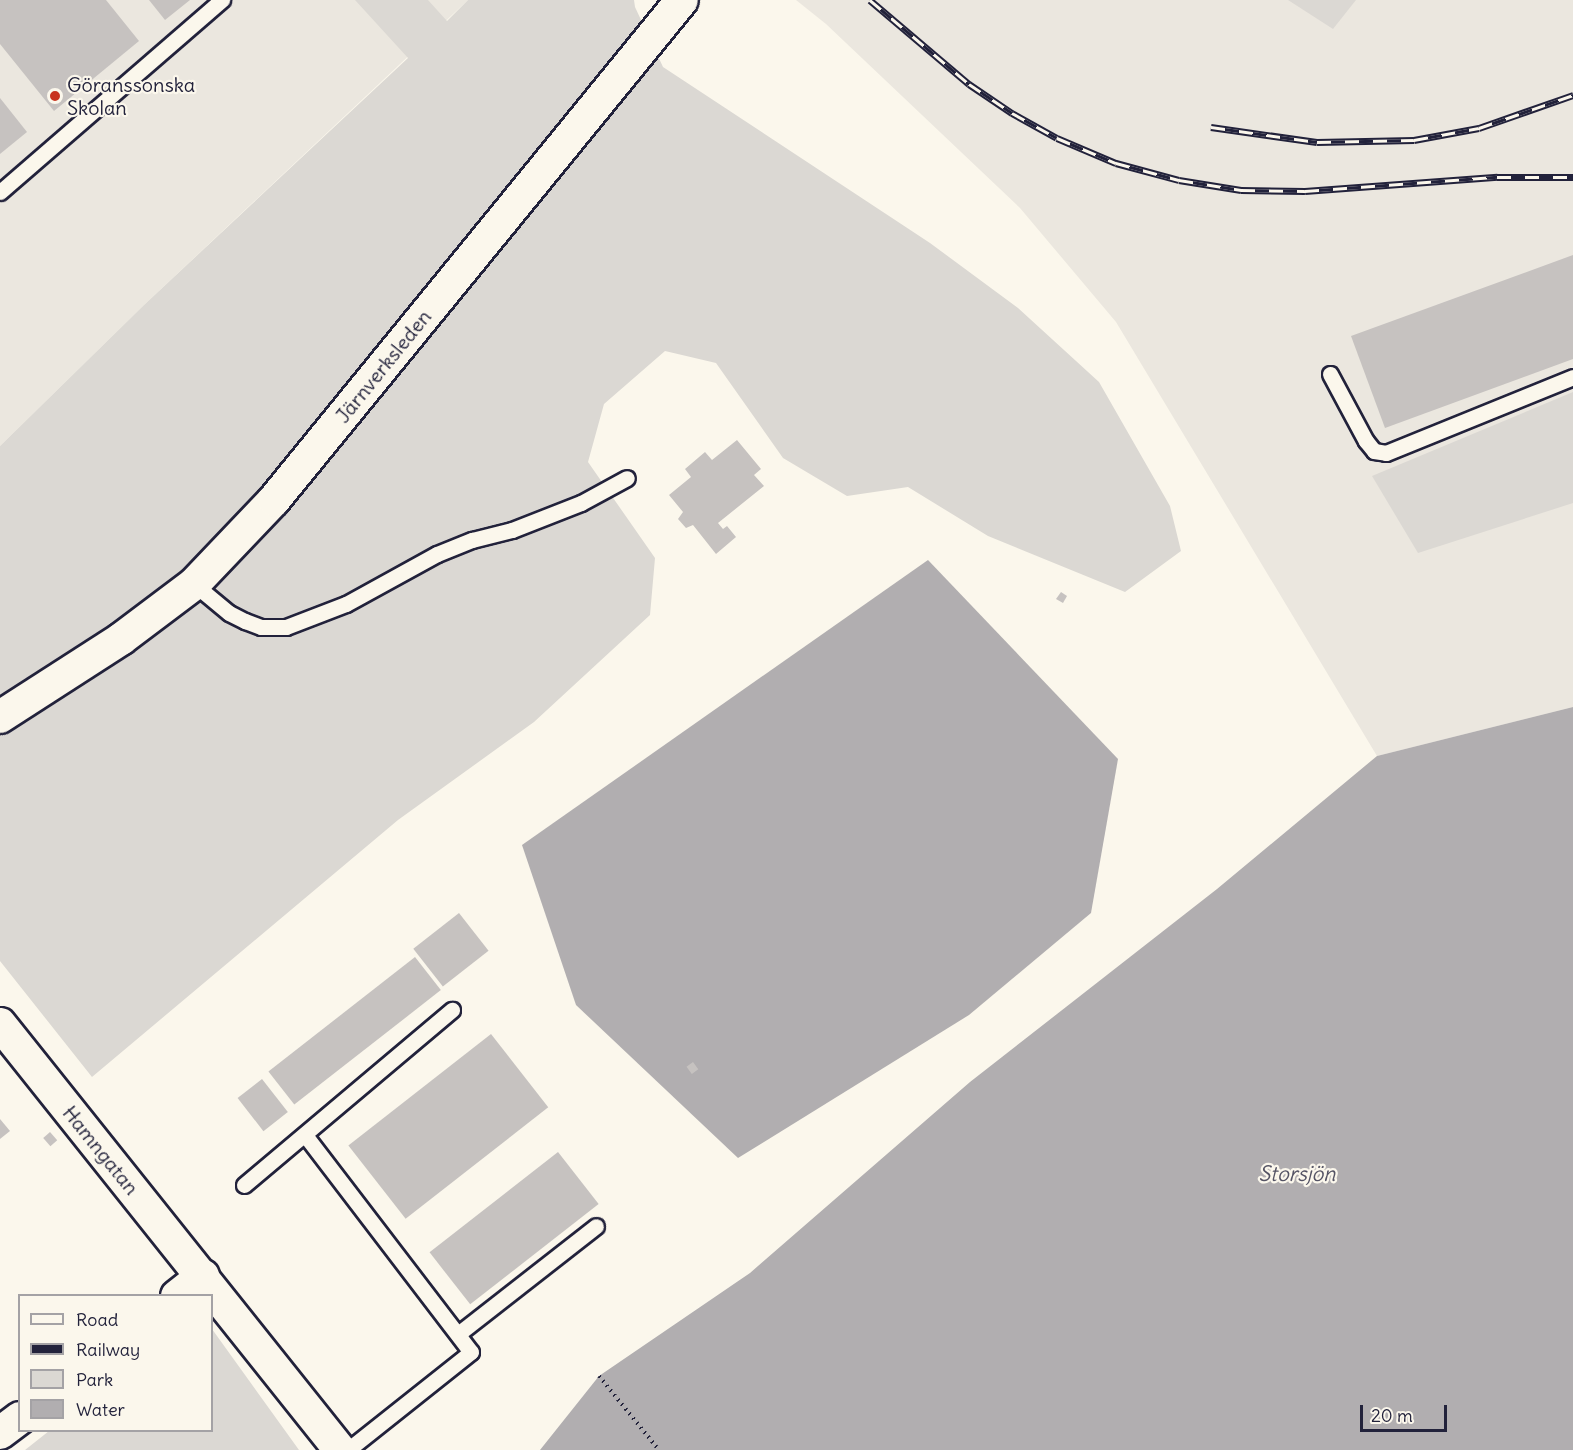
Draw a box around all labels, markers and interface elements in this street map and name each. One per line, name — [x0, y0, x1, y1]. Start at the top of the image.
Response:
place label: Göranssonska Skolan — [67, 72, 195, 119]
marker: Göranssonska Skolan — [48, 89, 62, 103]
street label: Järnverksleden — [330, 305, 436, 427]
street label: Hamngatan — [58, 1101, 144, 1199]
water label: Storsjön — [1259, 1161, 1335, 1187]
legend — [18, 1294, 213, 1432]
text: Road — [76, 1308, 118, 1331]
text: Railway — [76, 1338, 140, 1361]
text: Park — [76, 1368, 113, 1391]
scale bar — [1363, 1393, 1450, 1431]
text: Water — [76, 1398, 125, 1421]
text: 20 m — [1371, 1404, 1413, 1427]

